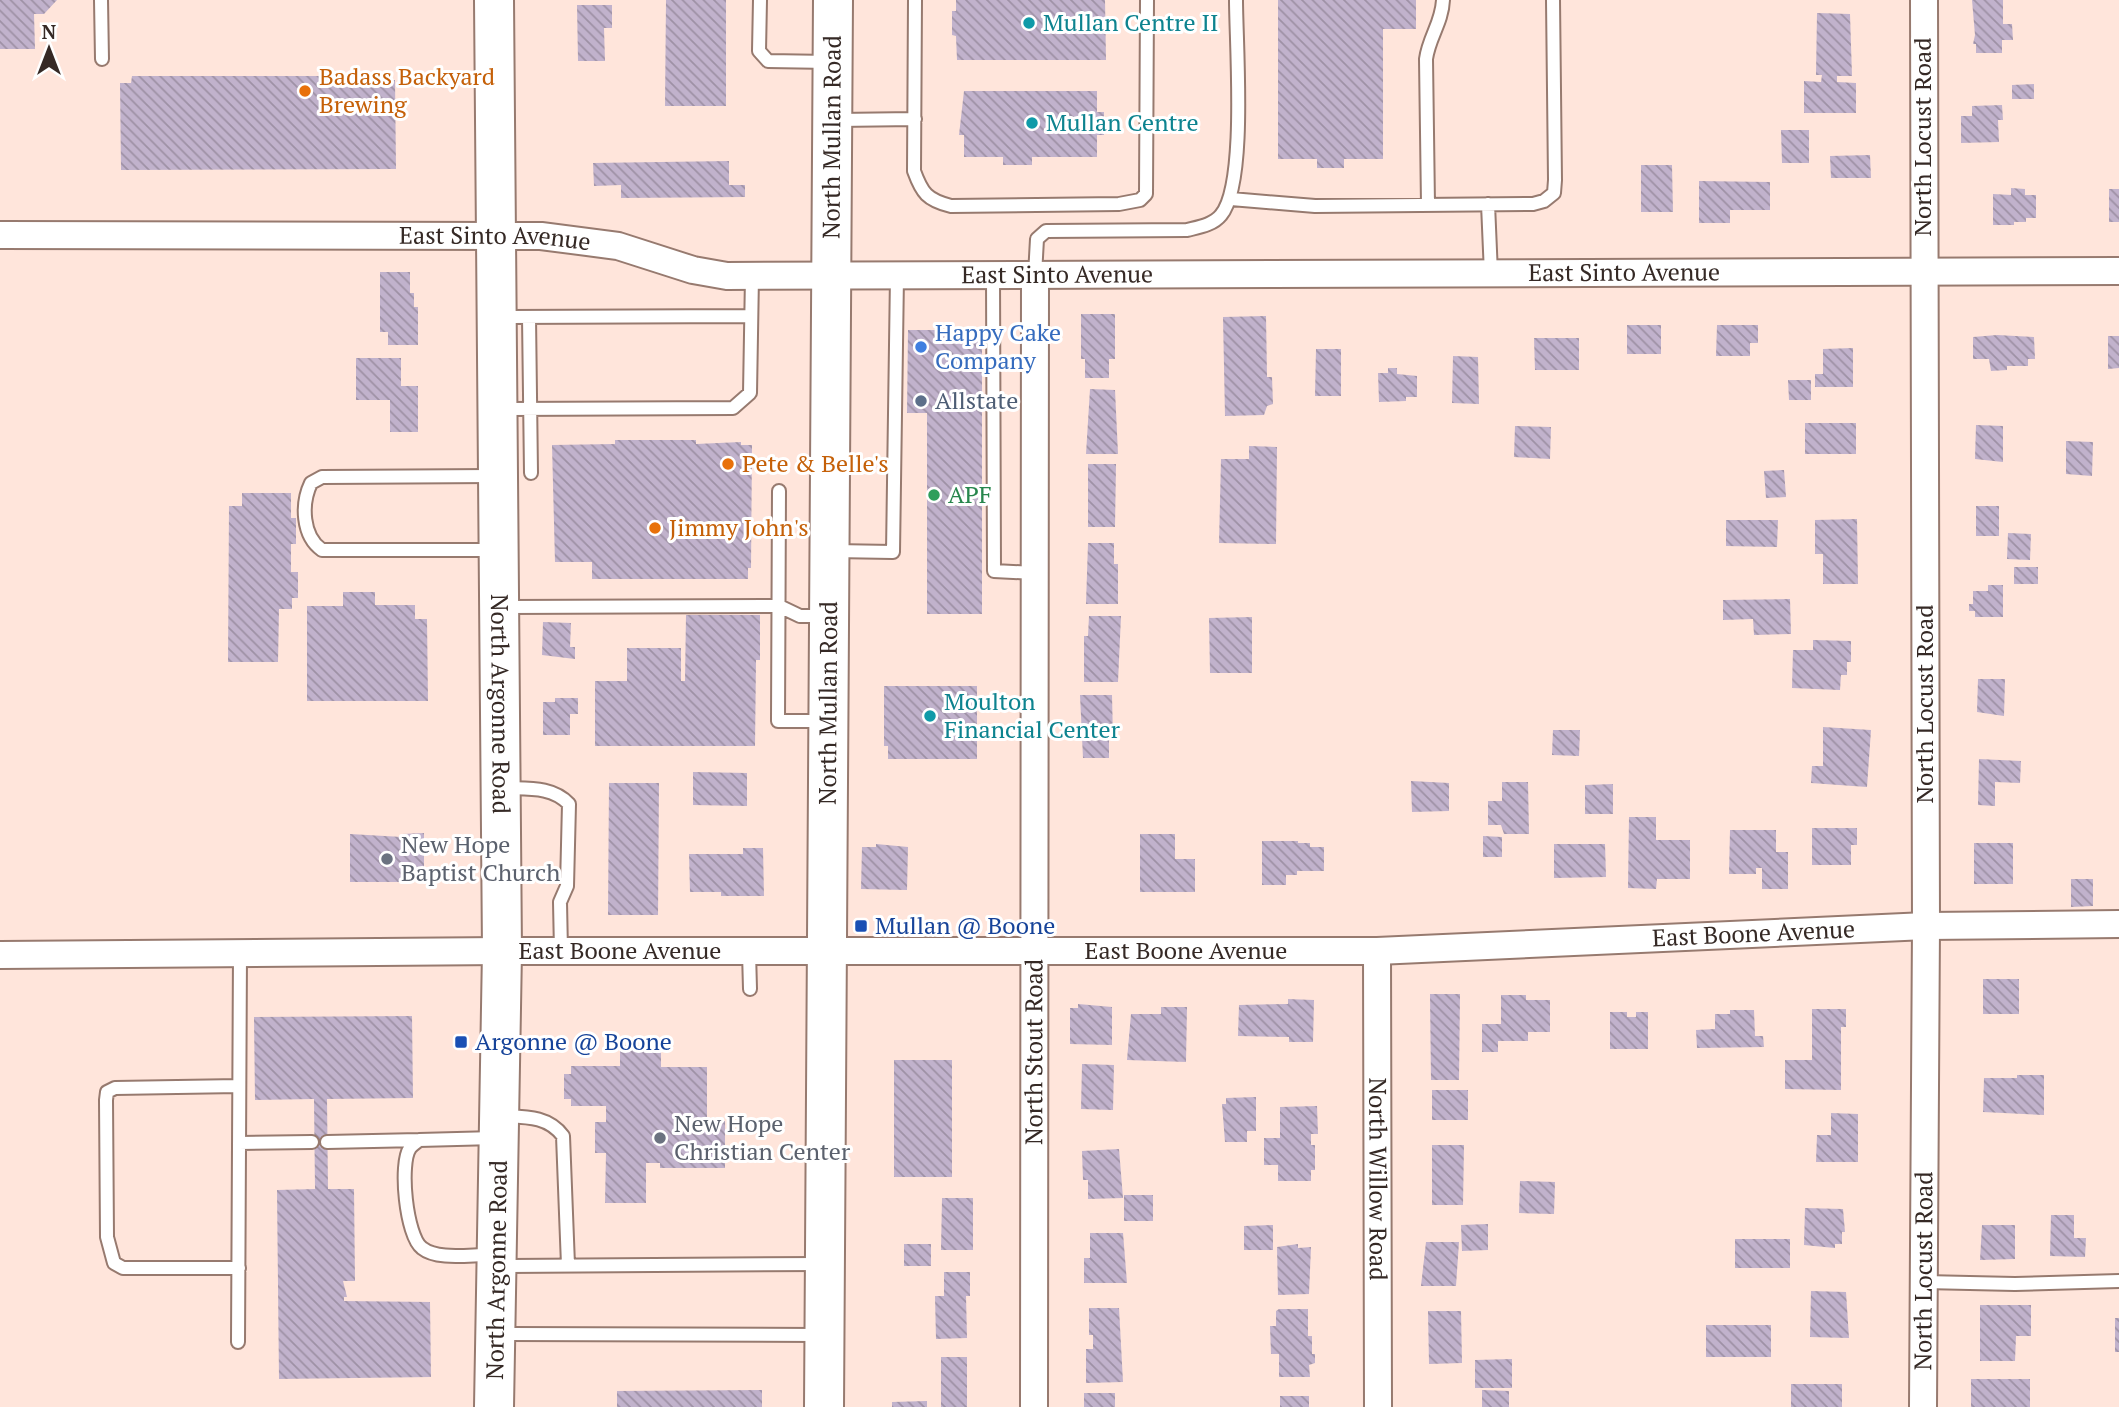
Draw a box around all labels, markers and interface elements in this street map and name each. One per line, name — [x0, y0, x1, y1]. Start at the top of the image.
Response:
place label: Mullan Centre II — [1043, 6, 1218, 38]
north arrow — [14, 14, 84, 84]
marker: Mullan Centre II — [1021, 15, 1037, 31]
text: N — [42, 19, 57, 44]
street label: North Mullan Road — [814, 35, 848, 239]
street label: North Locust Road — [1906, 38, 1938, 236]
place label: Badass Backyard Brewing — [319, 60, 495, 120]
marker: Badass Backyard Brewing — [297, 83, 313, 99]
place label: Mullan Centre — [1046, 106, 1199, 138]
marker: Mullan Centre — [1024, 115, 1040, 131]
street label: East Sinto Avenue — [399, 219, 593, 257]
street label: East Sinto Avenue — [1528, 255, 1720, 288]
street label: East Sinto Avenue — [961, 257, 1153, 290]
place label: Happy Cake Company — [935, 316, 1061, 376]
marker: Happy Cake Company — [913, 339, 929, 355]
place label: Allstate — [935, 384, 1018, 416]
marker: Allstate — [913, 393, 929, 409]
place label: Pete & Belle's — [742, 447, 889, 479]
marker: Pete & Belle's — [720, 456, 736, 472]
place label: APF — [948, 478, 992, 510]
marker: APF — [926, 487, 942, 503]
place label: Jimmy John's — [669, 511, 809, 543]
marker: Jimmy John's — [647, 520, 663, 536]
street label: North Argonne Road — [484, 594, 518, 814]
street label: North Mullan Road — [811, 601, 844, 805]
street label: North Locust Road — [1908, 605, 1940, 803]
place label: Moulton Financial Center — [944, 685, 1121, 745]
marker: Moulton Financial Center — [922, 708, 938, 724]
place label: New Hope Baptist Church — [401, 828, 560, 888]
marker: New Hope Baptist Church — [379, 851, 395, 867]
place label: Mullan @ Boone — [875, 909, 1055, 941]
street label: East Boone Avenue — [1651, 912, 1856, 953]
marker: Mullan @ Boone — [853, 918, 869, 934]
street label: East Boone Avenue — [519, 934, 721, 966]
street label: East Boone Avenue — [1085, 934, 1287, 966]
street label: North Stout Road — [1017, 959, 1049, 1145]
place label: Argonne @ Boone — [475, 1025, 672, 1057]
marker: Argonne @ Boone — [453, 1034, 469, 1050]
street label: North Willow Road — [1362, 1077, 1395, 1281]
place label: New Hope Christian Center — [674, 1107, 851, 1167]
marker: New Hope Christian Center — [652, 1130, 668, 1146]
street label: North Argonne Road — [478, 1160, 514, 1380]
street label: North Locust Road — [1906, 1171, 1939, 1371]

